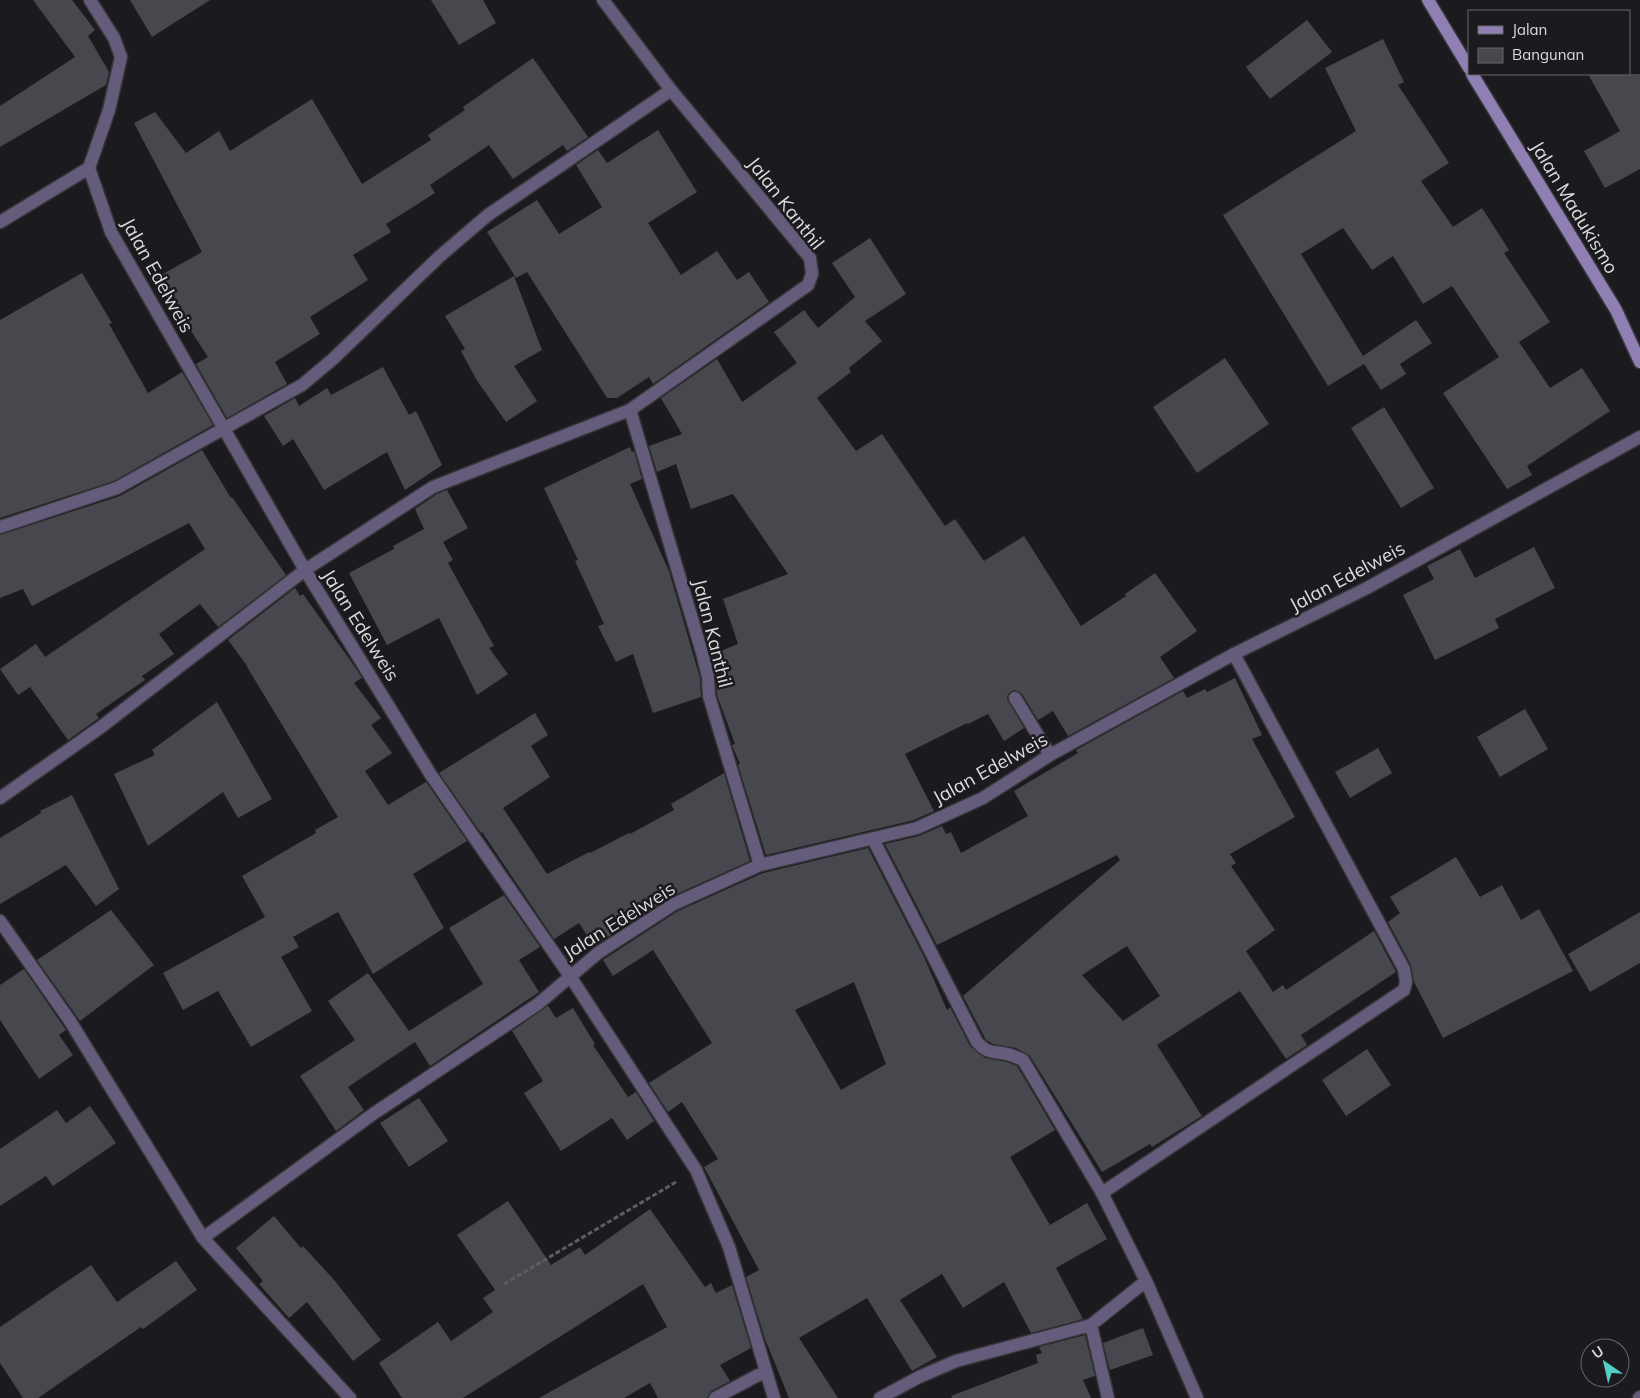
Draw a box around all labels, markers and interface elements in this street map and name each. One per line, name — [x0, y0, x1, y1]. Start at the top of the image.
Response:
legend — [1468, 10, 1630, 75]
text: Jalan — [1512, 20, 1547, 39]
text: Bangunan — [1512, 45, 1584, 64]
street label: Jalan Madukismo — [1526, 136, 1624, 278]
street label: Jalan Kanthil — [742, 152, 830, 254]
street label: Jalan Edelweis — [117, 213, 199, 337]
street label: Jalan Edelweis — [1285, 535, 1409, 617]
street label: Jalan Edelweis — [317, 564, 405, 686]
street label: Jalan Kanthil — [688, 576, 738, 690]
street label: Jalan Edelweis — [928, 727, 1052, 809]
street label: Jalan Edelweis — [558, 876, 680, 964]
north arrow — [1580, 1338, 1630, 1388]
text: U — [1588, 1342, 1607, 1363]

